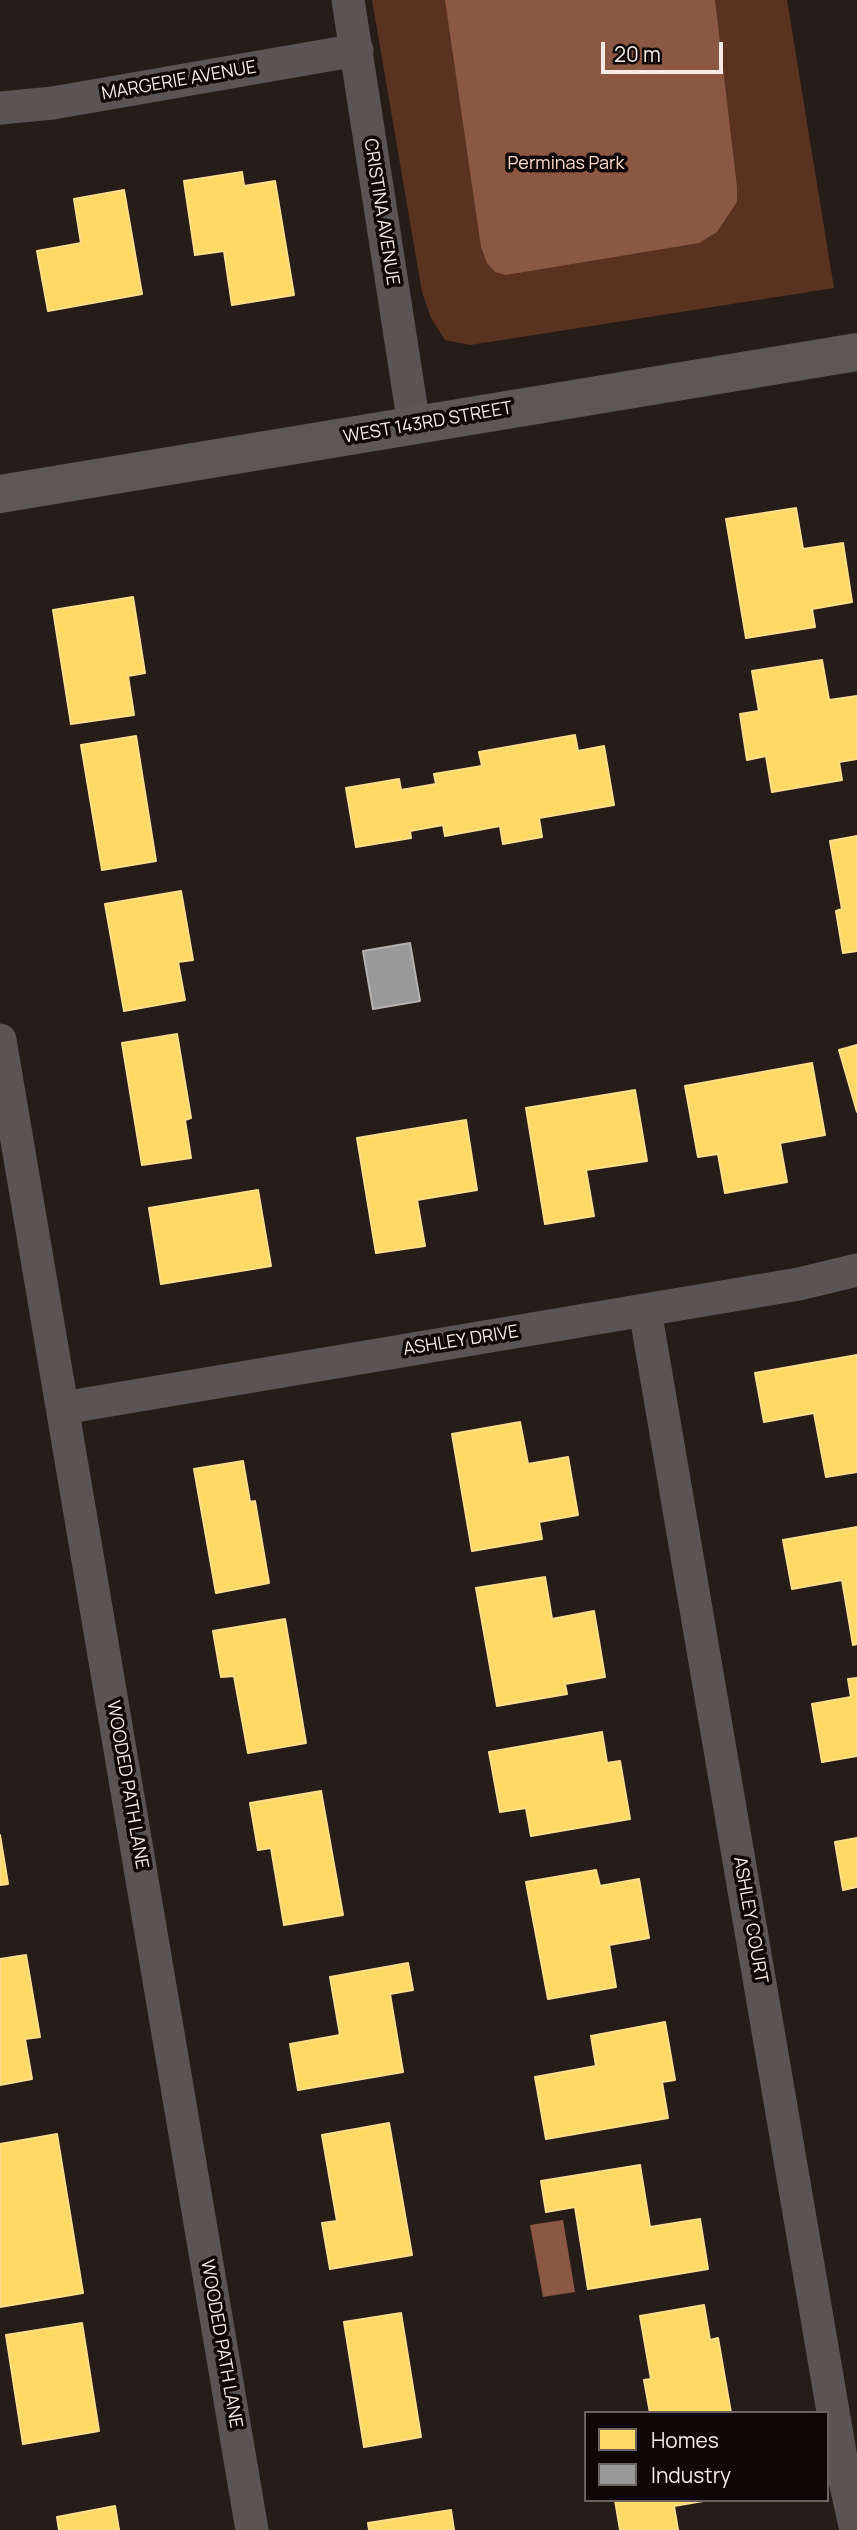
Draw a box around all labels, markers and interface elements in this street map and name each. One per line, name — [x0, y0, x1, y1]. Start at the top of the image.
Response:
scale bar — [605, 28, 728, 72]
text: 20 m — [614, 40, 661, 68]
street label: MARGERIE AVENUE — [100, 57, 258, 105]
street label: CRISTINA AVENUE — [359, 137, 403, 287]
park label: Perminas Park — [508, 153, 624, 175]
street label: WEST 143RD STREET — [342, 398, 514, 448]
street label: ASHLEY DRIVE — [402, 1321, 520, 1361]
street label: WOODED PATH LANE — [102, 1699, 152, 1871]
street label: ASHLEY COURT — [728, 1855, 772, 1985]
street label: WOODED PATH LANE — [196, 2258, 246, 2430]
legend — [584, 2411, 829, 2502]
text: Homes — [651, 2426, 719, 2454]
text: Industry — [651, 2461, 731, 2489]

